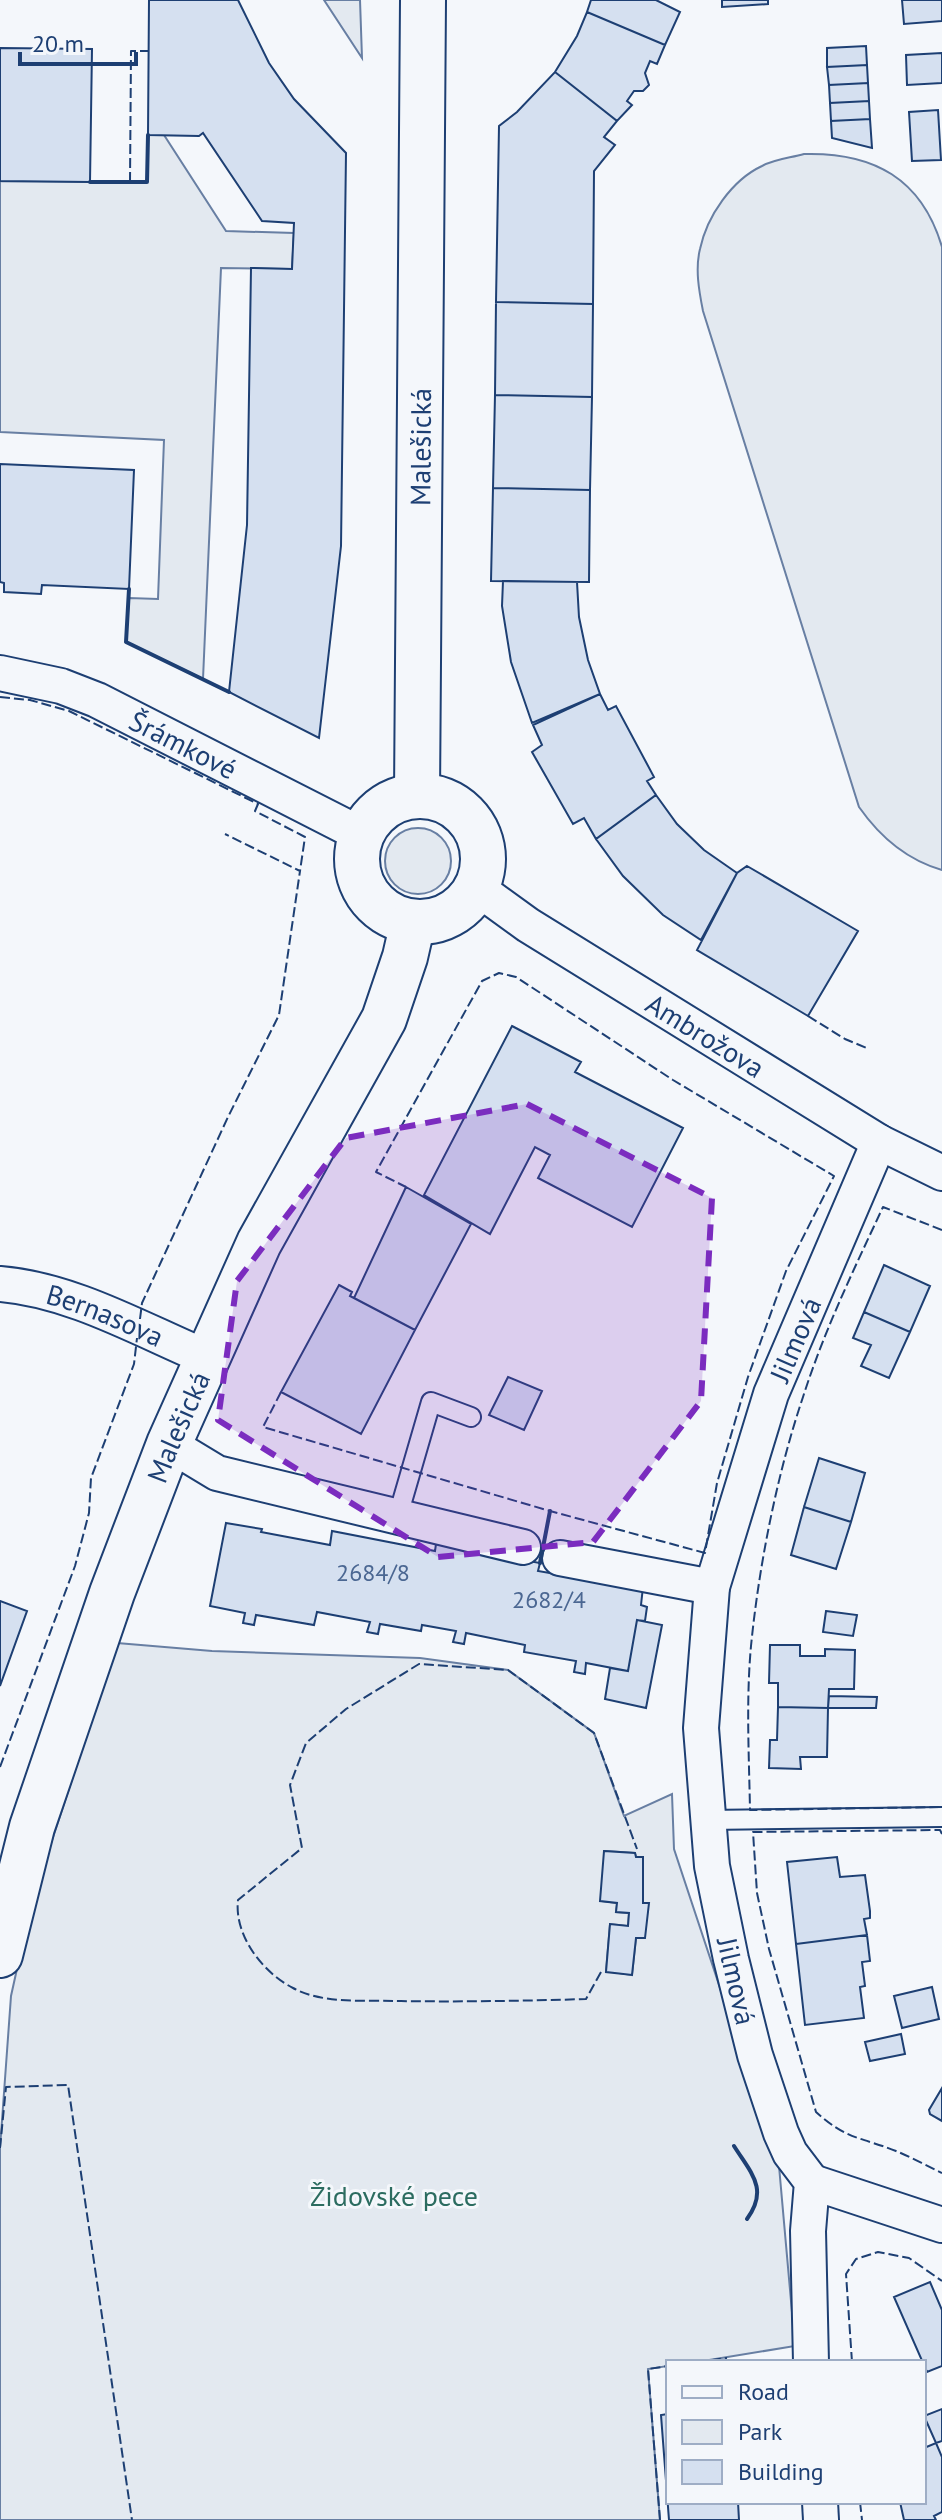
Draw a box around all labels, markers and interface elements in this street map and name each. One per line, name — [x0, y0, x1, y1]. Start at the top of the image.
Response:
scale bar — [20, 16, 136, 66]
text: 20 m — [32, 28, 84, 59]
street label: Malešická — [401, 388, 439, 506]
street label: Šrámkové — [123, 701, 244, 787]
street label: Ambrožova — [640, 984, 772, 1085]
street label: Bernasova — [42, 1275, 170, 1354]
street label: Jilmová — [760, 1291, 829, 1388]
street label: Malešická — [138, 1365, 218, 1488]
house number: 2684/8 — [336, 1557, 410, 1588]
house number: 2682/4 — [512, 1584, 586, 1615]
street label: Jilmová — [709, 1933, 765, 2028]
park label: Židovské pece — [310, 2177, 478, 2214]
legend — [666, 2360, 926, 2504]
text: Road — [738, 2376, 789, 2407]
text: Park — [738, 2416, 783, 2447]
text: Building — [738, 2456, 824, 2487]

